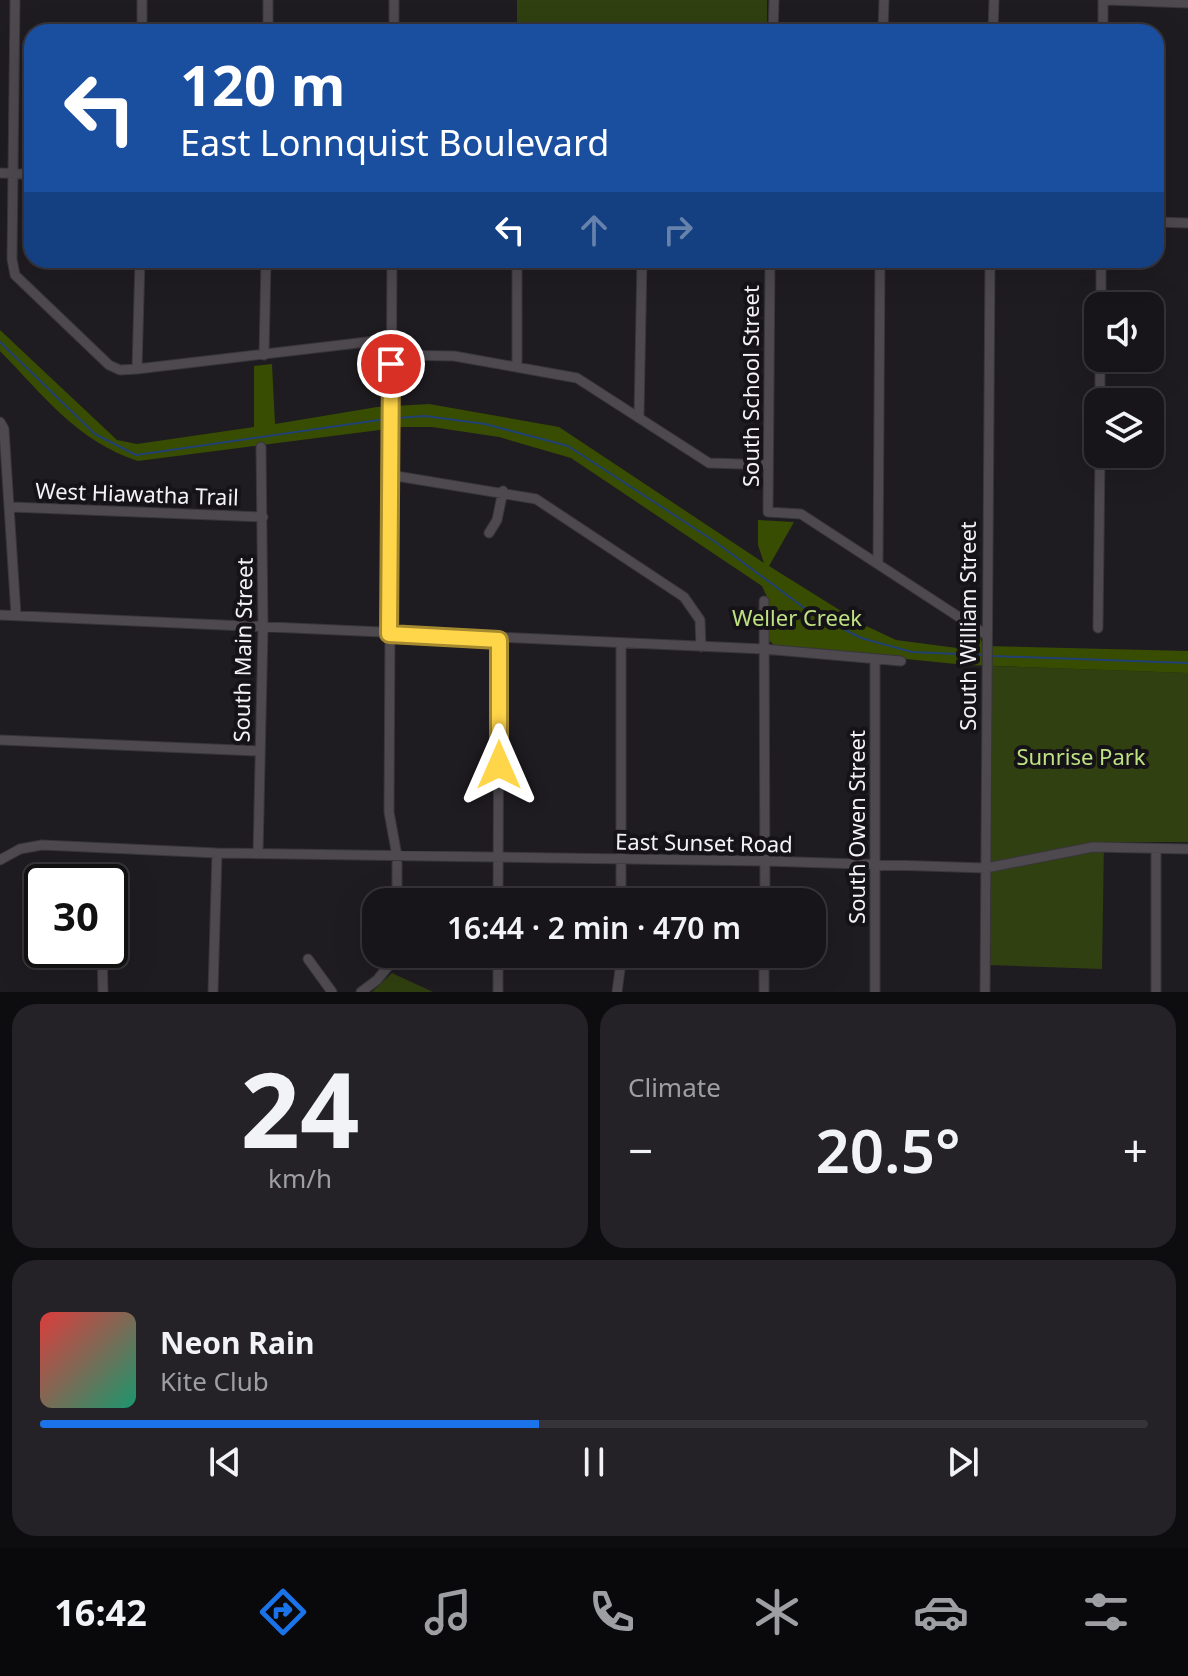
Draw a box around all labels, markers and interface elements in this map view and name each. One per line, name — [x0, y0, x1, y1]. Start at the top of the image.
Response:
text: 120 m — [180, 46, 345, 122]
icon: left — [48, 56, 152, 160]
text: East Lonnquist Boulevard — [180, 118, 609, 167]
icon: left — [488, 208, 532, 252]
icon: ahead — [572, 208, 616, 252]
icon: right — [656, 208, 700, 252]
street label: South School Street — [735, 285, 765, 487]
map controls — [1084, 292, 1164, 468]
button: sound — [1084, 292, 1164, 372]
pin — [357, 330, 425, 398]
icon: arrive — [369, 342, 413, 386]
button: layers — [1084, 388, 1164, 468]
street label: West Hiawatha Trail — [35, 474, 239, 512]
street label: South William Street — [952, 521, 982, 731]
street label: South Main Street — [225, 557, 259, 743]
park label: Weller Creek — [732, 602, 862, 632]
position arrow — [457, 723, 541, 807]
street label: South Owen Street — [841, 730, 871, 924]
park label: Sunrise Park — [1016, 741, 1146, 771]
street label: East Sunset Road — [615, 825, 793, 859]
speed limit sign: 30 — [24, 864, 128, 968]
text: 16:44 · 2 min · 470 m — [447, 907, 741, 948]
text: 24 — [241, 1037, 359, 1178]
text: Climate — [628, 1069, 721, 1105]
text: 20.5° — [815, 1109, 961, 1191]
text: − — [628, 1120, 653, 1180]
text: + — [1123, 1120, 1148, 1180]
text: km/h — [268, 1160, 332, 1196]
text: Neon Rain — [160, 1322, 314, 1363]
text: Kite Club — [160, 1363, 269, 1399]
icon: previous — [203, 1440, 247, 1484]
icon: pause — [572, 1440, 616, 1484]
icon: next — [941, 1440, 985, 1484]
icon: directions — [255, 1584, 311, 1640]
icon: music — [420, 1584, 476, 1640]
icon: phone — [584, 1584, 640, 1640]
icon: climate — [749, 1584, 805, 1640]
icon: car — [913, 1584, 969, 1640]
icon: filters — [1078, 1584, 1134, 1640]
text: 16:42 — [54, 1588, 147, 1637]

